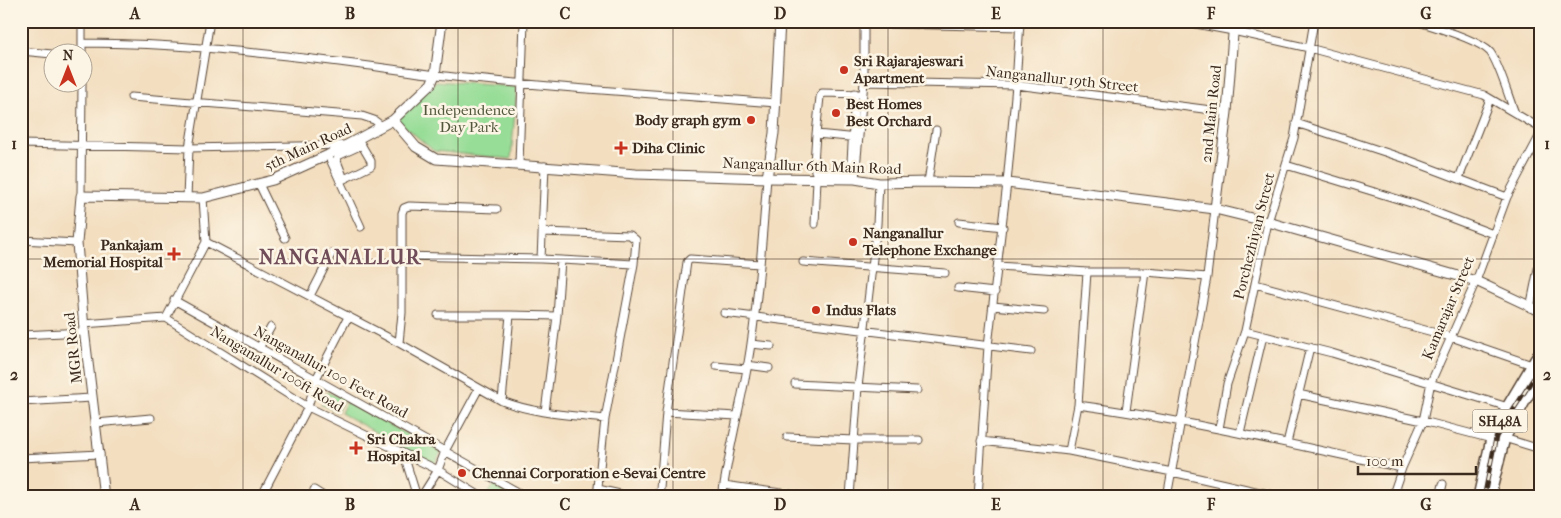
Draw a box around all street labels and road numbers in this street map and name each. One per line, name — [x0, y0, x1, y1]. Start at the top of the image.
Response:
street label: Nanganallur 19th Street — [985, 62, 1140, 96]
street label: 2nd Main Road — [1197, 63, 1225, 164]
street label: 5th Main Road — [262, 119, 355, 175]
street label: Nanganallur 6th Main Road — [722, 154, 903, 178]
street label: Porchezhiyan Street — [1229, 170, 1279, 301]
street label: Kamarajar Street — [1418, 253, 1478, 362]
street label: MGR Road — [60, 311, 86, 385]
street label: Nanganallur 100ft Road — [207, 322, 348, 416]
street label: Nanganallur 100 Feet Road — [251, 322, 412, 422]
road number: SH48A — [1472, 410, 1528, 432]

